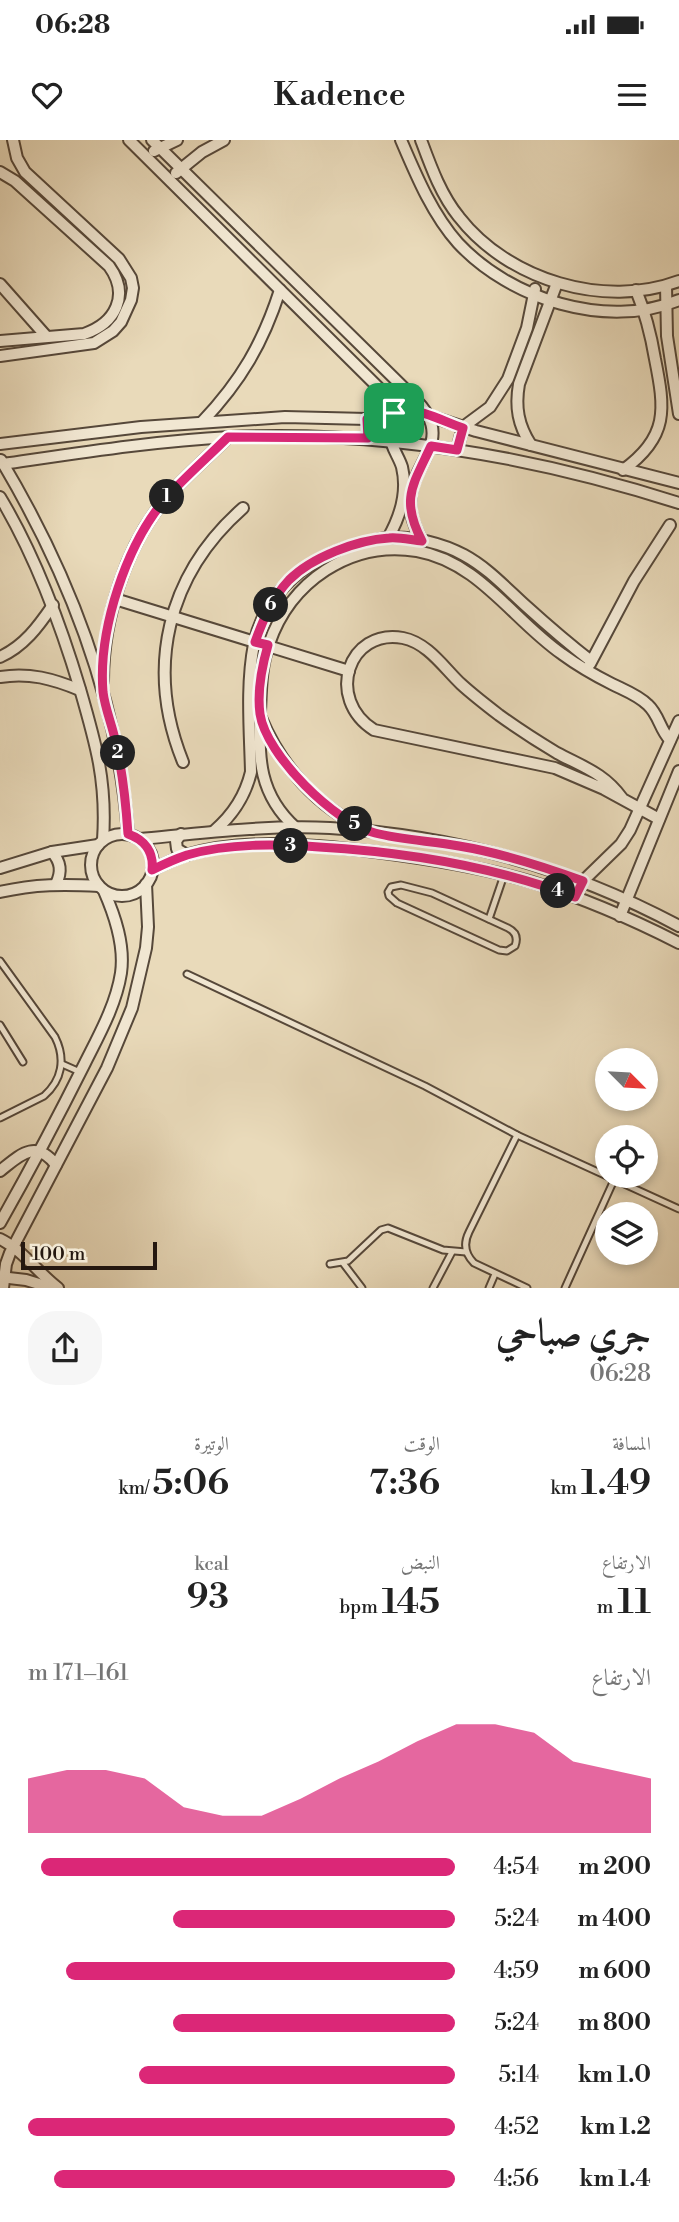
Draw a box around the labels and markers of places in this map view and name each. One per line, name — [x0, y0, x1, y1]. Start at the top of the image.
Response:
pin — [364, 383, 424, 443]
pin: 1 — [150, 480, 184, 514]
pin: 6 — [254, 588, 288, 622]
pin: 2 — [100, 736, 136, 770]
pin: 5 — [338, 806, 372, 842]
pin: 3 — [274, 828, 308, 864]
pin: 4 — [540, 874, 576, 908]

